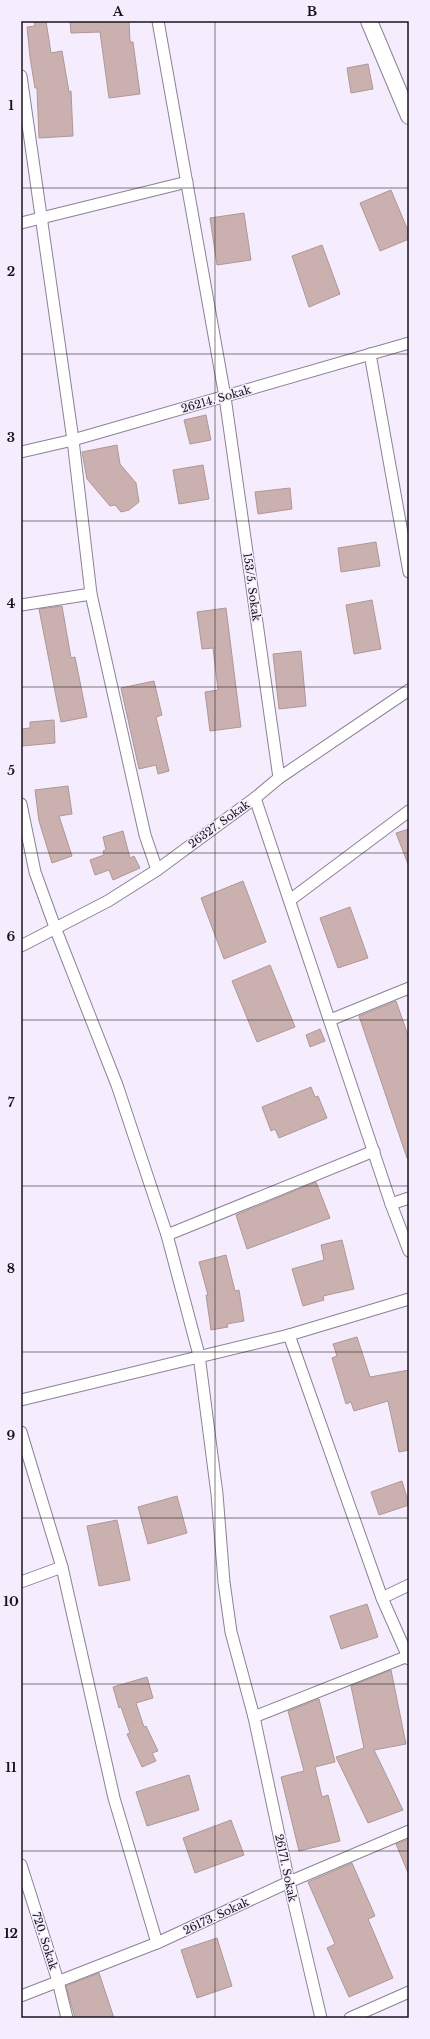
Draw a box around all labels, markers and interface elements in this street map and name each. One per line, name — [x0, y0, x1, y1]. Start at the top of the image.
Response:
text: A — [112, 3, 124, 20]
text: B — [307, 3, 317, 20]
text: 1 — [8, 97, 14, 114]
text: 2 — [7, 263, 15, 280]
street label: 26214. Sokak — [179, 382, 253, 416]
text: 3 — [7, 429, 15, 446]
street label: 153/5. Sokak — [240, 552, 264, 622]
text: 4 — [7, 595, 16, 612]
text: 5 — [7, 762, 15, 779]
street label: 26327. Sokak — [186, 797, 253, 851]
text: 6 — [7, 928, 16, 945]
text: 7 — [8, 1094, 15, 1111]
text: 8 — [7, 1260, 15, 1277]
text: 9 — [7, 1427, 16, 1444]
text: 10 — [3, 1593, 19, 1610]
text: 11 — [5, 1759, 17, 1776]
street label: 26171. Sokak — [272, 1833, 300, 1904]
street label: 26173. Sokak — [181, 1895, 251, 1937]
street label: 720. Sokak — [29, 1910, 61, 1972]
text: 12 — [4, 1925, 18, 1942]

